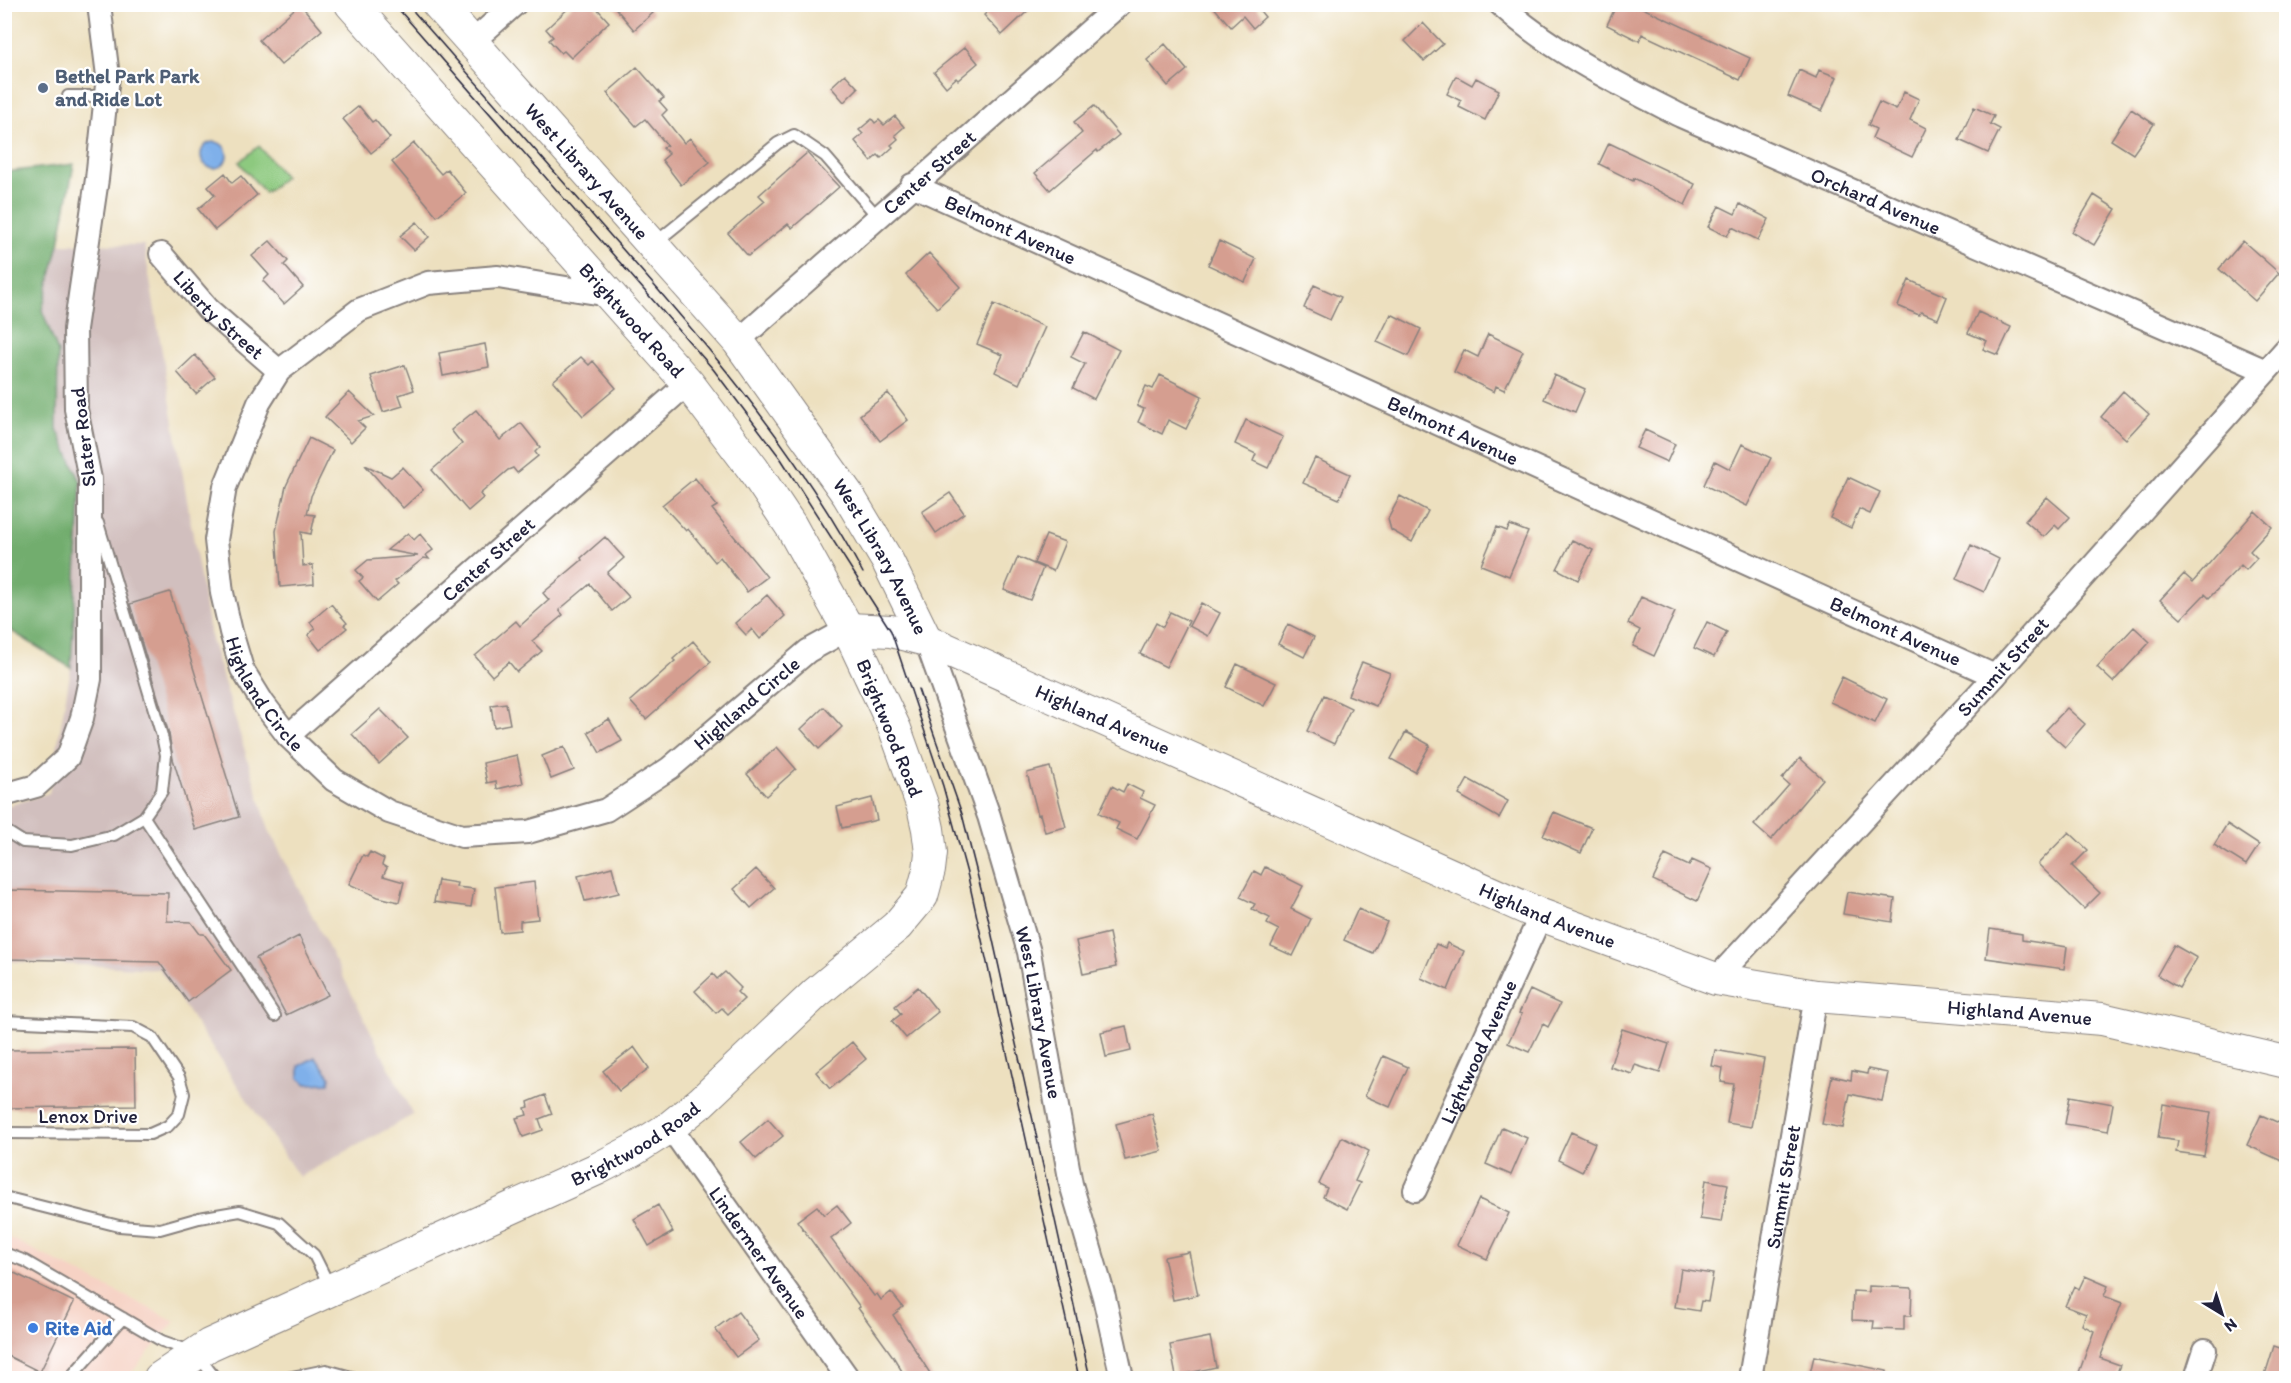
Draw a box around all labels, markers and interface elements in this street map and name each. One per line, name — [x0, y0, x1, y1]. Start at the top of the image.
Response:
place label: Bethel Park Park and Ride Lot — [55, 64, 200, 111]
marker: Bethel Park Park and Ride Lot — [36, 81, 50, 95]
street label: West Library Avenue — [520, 98, 654, 245]
street label: Center Street — [878, 125, 981, 220]
street label: Orchard Avenue — [1807, 162, 1944, 240]
street label: Belmont Avenue — [941, 189, 1080, 270]
street label: Brightwood Road — [574, 257, 690, 383]
street label: Liberty Street — [168, 265, 269, 364]
street label: Slater Road — [65, 386, 101, 488]
street label: Belmont Avenue — [1384, 390, 1522, 470]
street label: West Library Avenue — [828, 473, 933, 638]
street label: Center Street — [437, 512, 540, 607]
street label: Belmont Avenue — [1826, 591, 1965, 671]
street label: Summit Street — [1952, 612, 2054, 721]
street label: Highland Circle — [221, 633, 309, 757]
street label: Highland Circle — [688, 651, 805, 755]
street label: Brightwood Road — [851, 655, 929, 801]
street label: Highland Avenue — [1032, 679, 1174, 760]
street label: Highland Avenue — [1475, 877, 1619, 953]
street label: West Library Avenue — [1010, 923, 1067, 1101]
street label: Lightwood Avenue — [1435, 976, 1522, 1128]
street label: Highland Avenue — [1946, 995, 2093, 1030]
street label: Brightwood Road — [567, 1096, 705, 1191]
street label: Lenox Drive — [38, 1104, 138, 1128]
street label: Summit Street — [1761, 1123, 1806, 1251]
street label: Lindermer Avenue — [704, 1182, 814, 1323]
north arrow — [2192, 1284, 2252, 1344]
text: N — [2221, 1315, 2241, 1336]
place label: Rite Aid — [45, 1316, 113, 1340]
marker: Rite Aid — [26, 1321, 40, 1335]

